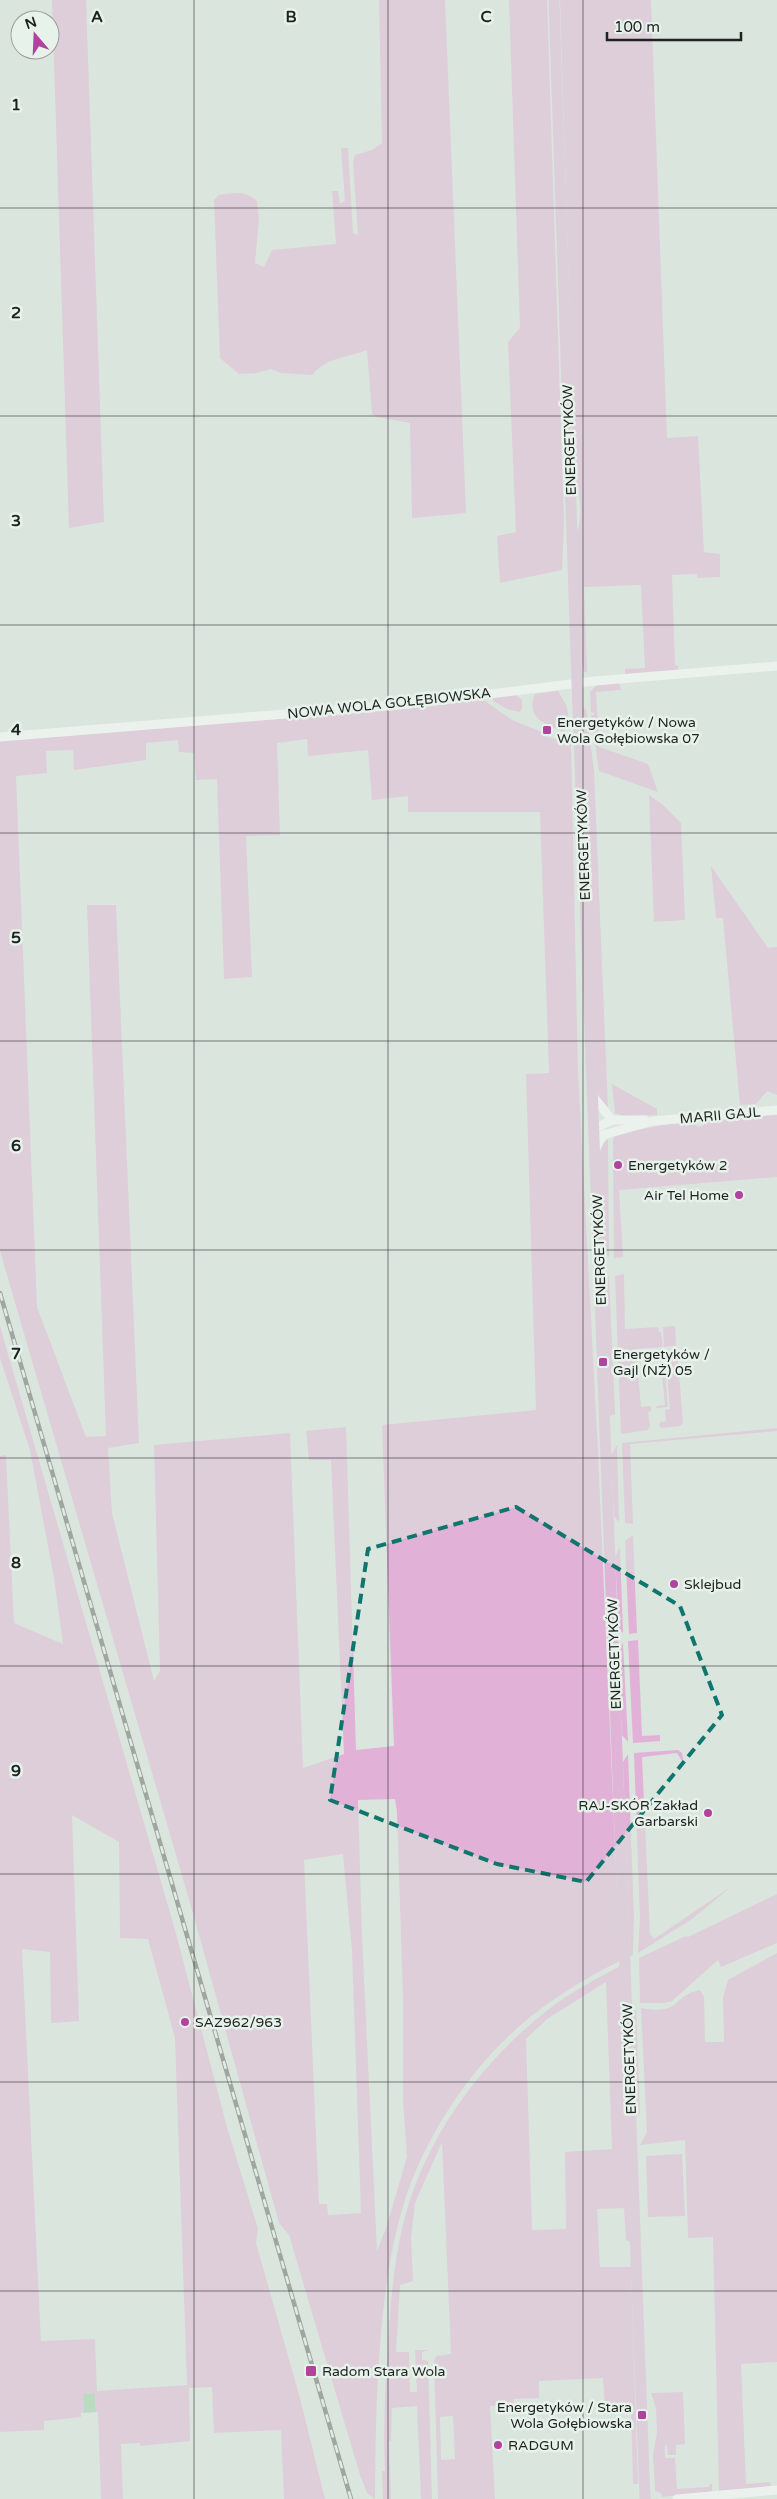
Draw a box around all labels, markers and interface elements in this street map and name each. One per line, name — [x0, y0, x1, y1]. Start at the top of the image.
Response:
text: A — [91, 7, 103, 27]
text: B — [285, 7, 297, 27]
text: C — [480, 7, 492, 27]
north arrow — [10, 10, 60, 60]
scale bar — [607, 10, 741, 42]
text: N — [23, 13, 39, 33]
text: 100 m — [614, 18, 660, 36]
text: 1 — [11, 95, 21, 115]
text: 2 — [11, 303, 21, 323]
street label: ENERGETYKÓW — [559, 384, 580, 496]
text: 3 — [11, 511, 21, 531]
street label: NOWA WOLA GOŁĘBIOWSKA — [286, 684, 492, 723]
place label: Energetyków / Nowa Wola Gołębiowska 07 — [557, 714, 700, 747]
text: 4 — [11, 720, 21, 740]
marker: Energetyków / Nowa Wola Gołębiowska 07 — [541, 724, 553, 736]
street label: ENERGETYKÓW — [573, 789, 594, 901]
text: 5 — [11, 928, 21, 948]
street label: MARII GAJL — [679, 1103, 761, 1128]
text: 6 — [11, 1136, 21, 1156]
place label: Energetyków 2 — [628, 1157, 727, 1174]
marker: Energetyków 2 — [612, 1159, 624, 1171]
place label: Air Tel Home — [644, 1187, 729, 1204]
marker: Air Tel Home — [733, 1189, 745, 1201]
street label: ENERGETYKÓW — [589, 1194, 610, 1306]
text: 7 — [11, 1344, 21, 1364]
place label: Energetyków / Gajl (NŻ) 05 — [613, 1346, 710, 1379]
marker: Energetyków / Gajl (NŻ) 05 — [597, 1356, 609, 1368]
text: 8 — [11, 1553, 21, 1573]
place label: Sklejbud — [684, 1576, 741, 1593]
marker: Sklejbud — [668, 1578, 680, 1590]
street label: ENERGETYKÓW — [604, 1598, 625, 1710]
text: 9 — [11, 1761, 21, 1781]
place label: RAJ-SKÓR Zakład Garbarski — [578, 1797, 698, 1830]
marker: RAJ-SKÓR Zakład Garbarski — [702, 1807, 714, 1819]
street label: ENERGETYKÓW — [619, 2003, 640, 2115]
place label: SAZ962/963 — [195, 2014, 282, 2031]
marker: SAZ962/963 — [179, 2016, 191, 2028]
place label: Radom Stara Wola — [322, 2363, 445, 2380]
marker: Radom Stara Wola — [304, 2364, 318, 2378]
place label: Energetyków / Stara Wola Gołębiowska — [497, 2399, 632, 2432]
marker: Energetyków / Stara Wola Gołębiowska — [636, 2409, 648, 2421]
place label: RADGUM — [508, 2437, 574, 2454]
marker: RADGUM — [492, 2439, 504, 2451]

